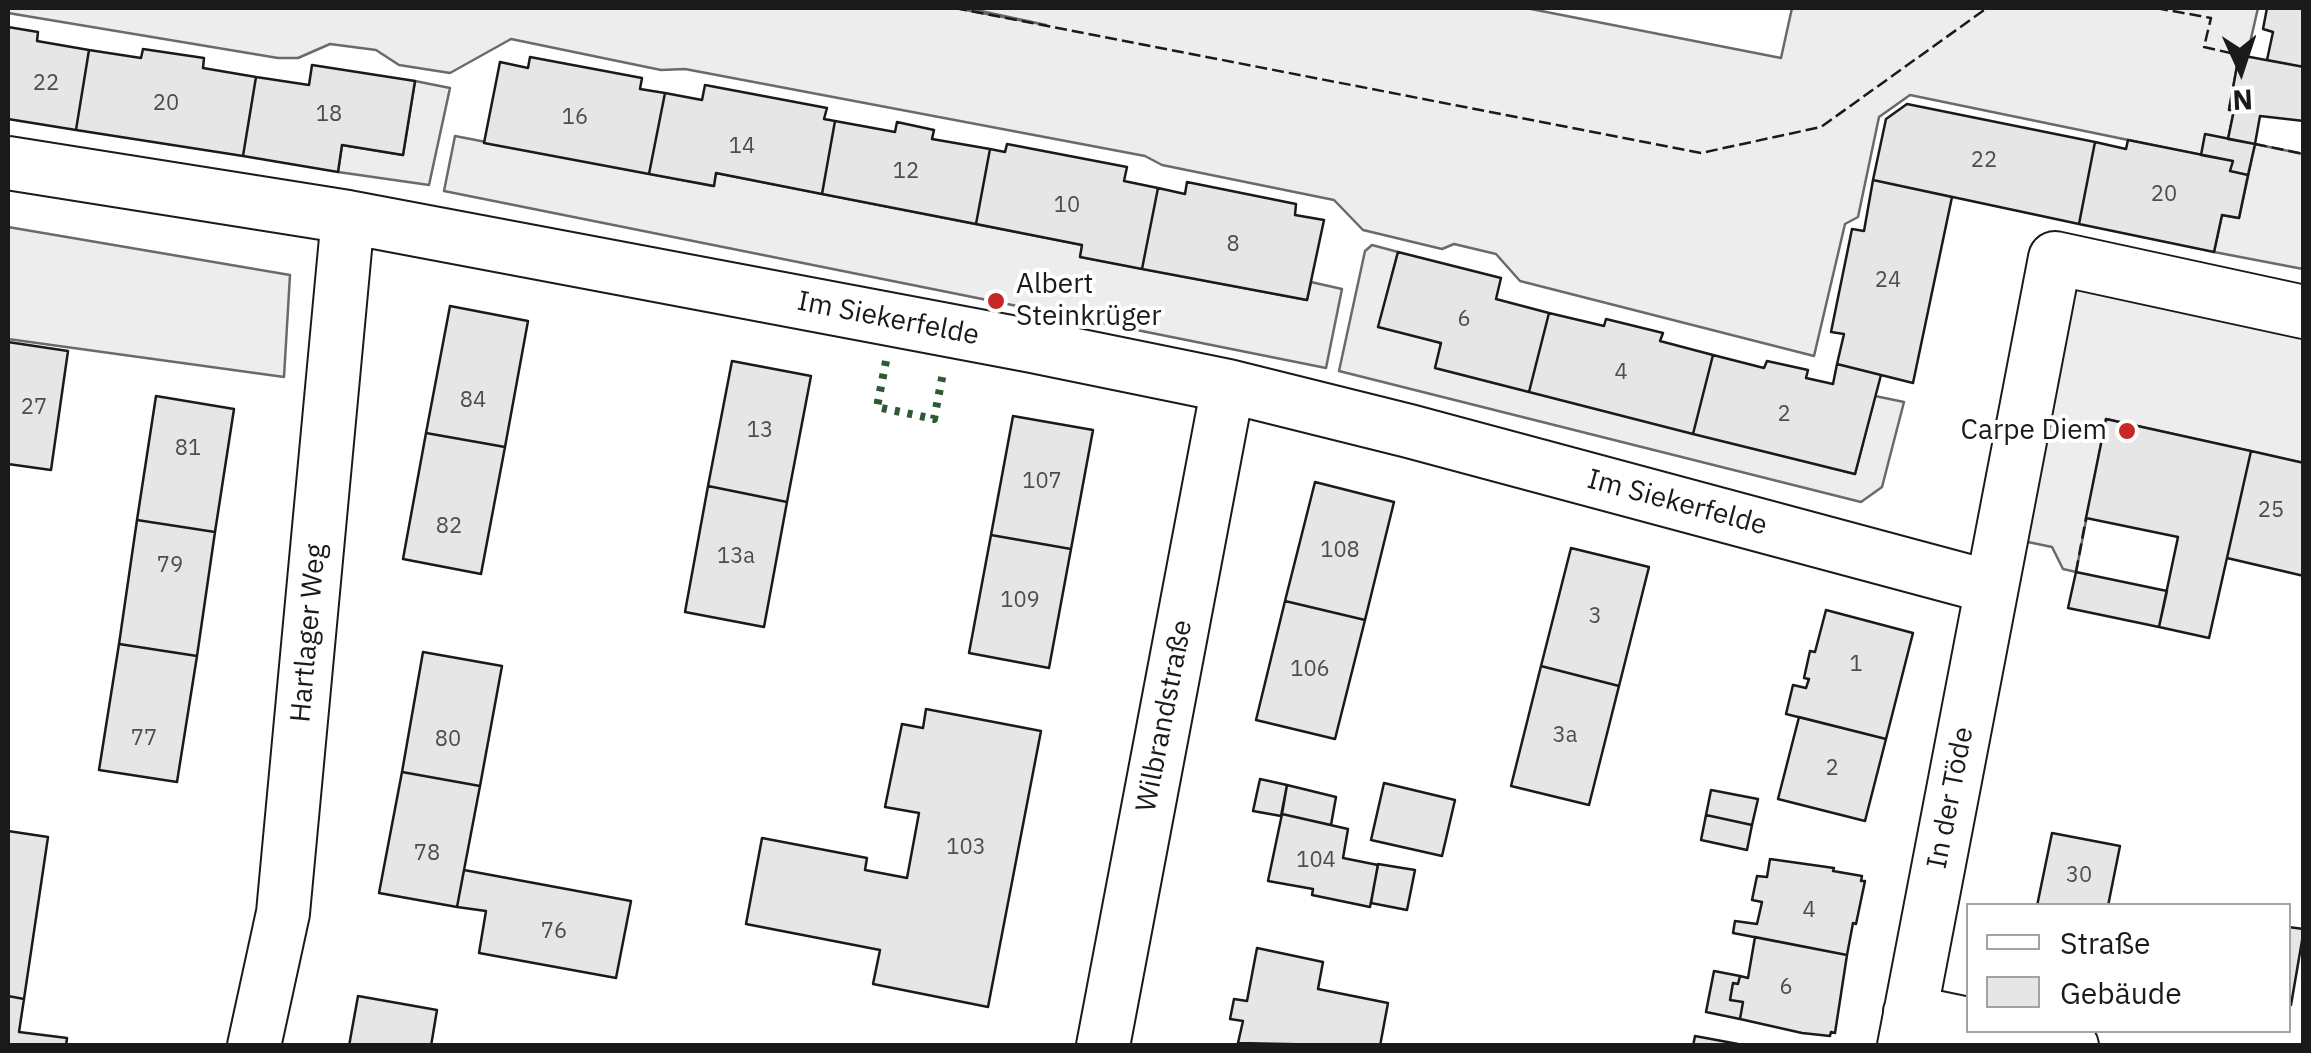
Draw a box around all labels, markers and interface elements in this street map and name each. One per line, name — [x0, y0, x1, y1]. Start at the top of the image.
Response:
north arrow — [2191, 20, 2291, 120]
house number: 22 — [33, 71, 59, 97]
text: N — [2232, 81, 2254, 119]
house number: 20 — [153, 91, 179, 117]
house number: 18 — [316, 102, 342, 128]
house number: 16 — [562, 105, 588, 131]
house number: 14 — [729, 134, 755, 160]
house number: 22 — [1971, 148, 1997, 174]
house number: 12 — [893, 159, 919, 185]
house number: 20 — [2151, 182, 2177, 208]
house number: 10 — [1054, 193, 1080, 219]
house number: 8 — [1226, 232, 1240, 258]
place label: Albert Steinkrüger — [1016, 268, 1161, 334]
house number: 24 — [1875, 268, 1901, 294]
street label: Im Siekerfelde — [794, 285, 982, 353]
marker: Albert Steinkrüger — [985, 290, 1007, 312]
house number: 6 — [1457, 307, 1471, 333]
house number: 4 — [1614, 360, 1628, 386]
house number: 84 — [460, 388, 486, 414]
house number: 27 — [21, 395, 47, 421]
house number: 2 — [1777, 402, 1791, 428]
place label: Carpe Diem — [1961, 414, 2107, 448]
house number: 13 — [747, 418, 773, 444]
marker: Carpe Diem — [2116, 420, 2138, 442]
house number: 81 — [175, 436, 201, 462]
street label: Im Siekerfelde — [1584, 463, 1770, 543]
house number: 107 — [1022, 469, 1062, 495]
house number: 25 — [2258, 498, 2284, 524]
house number: 82 — [436, 514, 462, 540]
house number: 108 — [1320, 538, 1360, 564]
street label: Hartlager Weg — [284, 542, 334, 724]
house number: 13a — [717, 544, 755, 570]
house number: 79 — [157, 553, 183, 579]
house number: 109 — [1000, 588, 1040, 614]
house number: 3 — [1588, 604, 1602, 630]
street label: Wilbrandstraße — [1130, 617, 1200, 815]
house number: 1 — [1849, 652, 1863, 678]
house number: 106 — [1290, 657, 1330, 683]
house number: 3a — [1553, 723, 1577, 749]
street label: In der Töde — [1921, 724, 1981, 872]
house number: 77 — [131, 726, 157, 752]
house number: 80 — [435, 727, 461, 753]
house number: 2 — [1825, 756, 1839, 782]
house number: 103 — [946, 835, 986, 861]
house number: 78 — [414, 841, 440, 867]
house number: 104 — [1296, 848, 1336, 874]
house number: 30 — [2066, 863, 2092, 889]
house number: 4 — [1802, 898, 1816, 924]
legend — [1966, 903, 2291, 1033]
house number: 76 — [541, 919, 567, 945]
text: Straße — [2060, 923, 2151, 962]
text: Gebäude — [2060, 973, 2182, 1012]
house number: 6 — [1779, 975, 1793, 1001]

